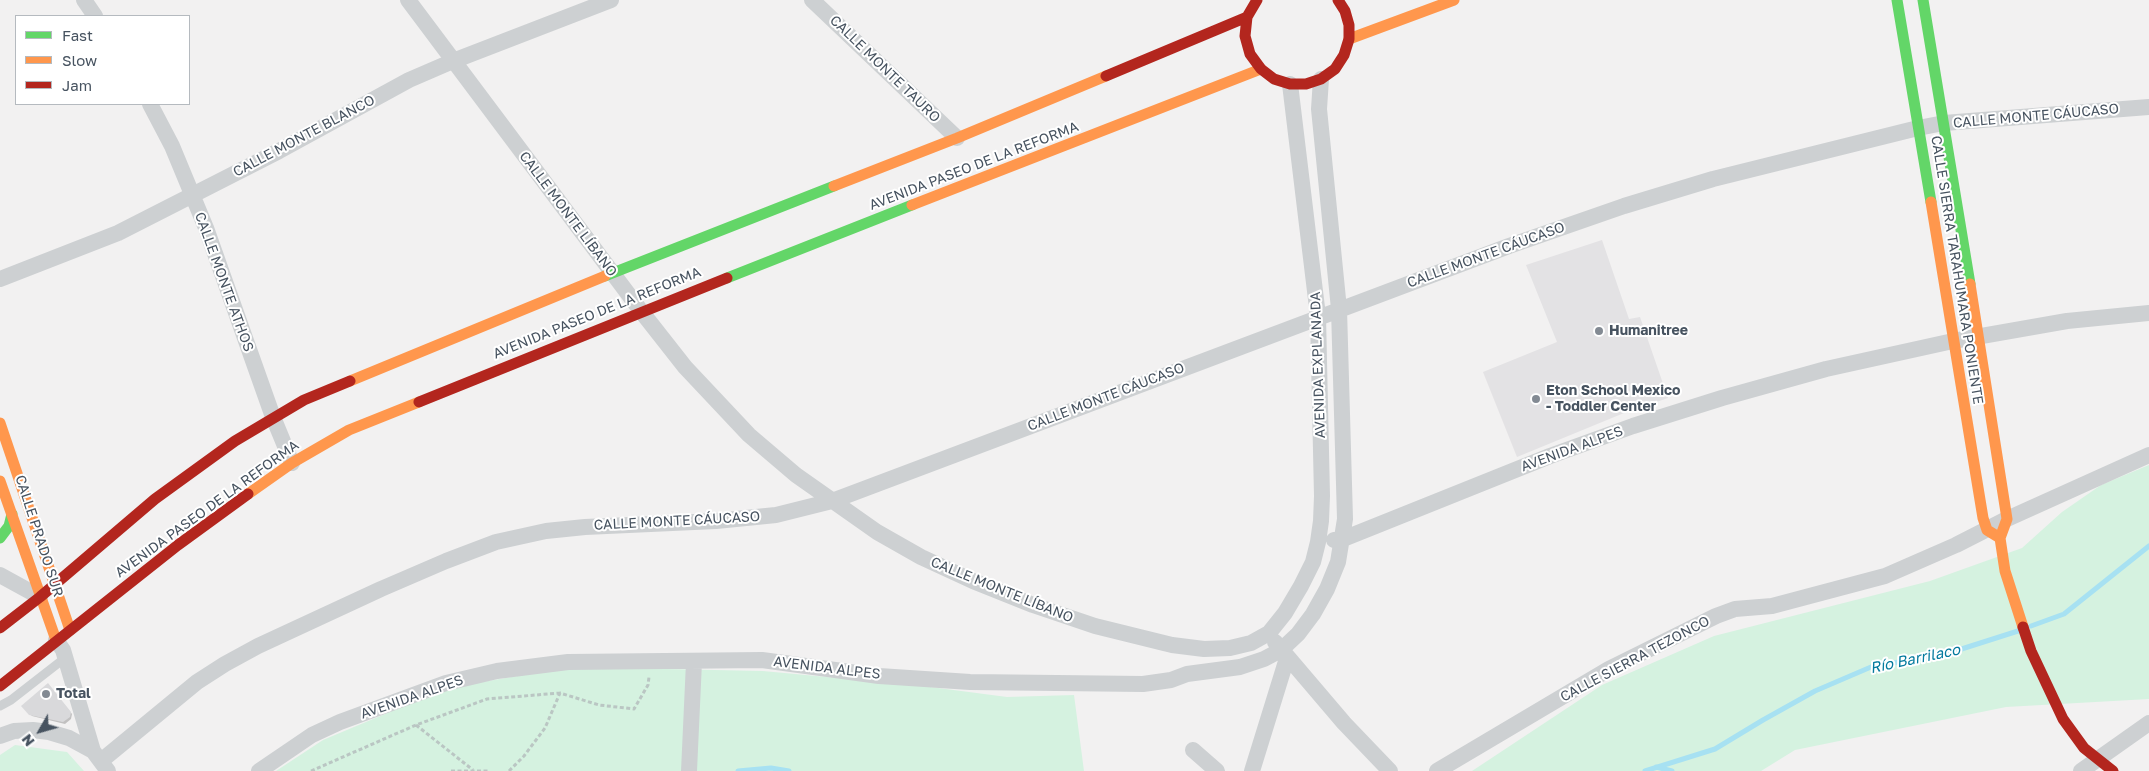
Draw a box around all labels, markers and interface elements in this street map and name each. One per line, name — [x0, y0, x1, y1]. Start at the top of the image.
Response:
street label: CALLE MONTE TAURO — [826, 12, 944, 126]
legend — [15, 15, 190, 105]
text: Fast — [62, 26, 93, 44]
text: Slow — [62, 51, 97, 69]
text: Jam — [62, 76, 92, 94]
street label: CALLE MONTE BLANCO — [230, 91, 378, 181]
street label: CALLE MONTE CÁUCASO — [1952, 100, 2120, 132]
street label: AVENIDA PASEO DE LA REFORMA — [867, 118, 1081, 214]
street label: CALLE SIERRA TARAHUMARA PONIENTE — [1927, 134, 1987, 406]
street label: CALLE MONTE LÍBANO — [515, 148, 621, 280]
street label: CALLE MONTE ATHOS — [191, 210, 257, 354]
street label: CALLE MONTE CÁUCASO — [1405, 219, 1567, 291]
street label: AVENIDA PASEO DE LA REFORMA — [491, 263, 703, 363]
street label: AVENIDA EXPLANADA — [1307, 291, 1329, 439]
place label: Humanitree — [1609, 323, 1688, 339]
marker: Humanitree — [1593, 325, 1605, 337]
street label: CALLE MONTE CÁUCASO — [1025, 359, 1187, 435]
place label: Eton School Mexico - Toddler Center — [1546, 383, 1680, 416]
marker: Eton School Mexico - Toddler Center — [1530, 393, 1542, 405]
street label: AVENIDA ALPES — [1519, 423, 1625, 475]
street label: AVENIDA PASEO DE LA REFORMA — [112, 437, 302, 581]
street label: CALLE PRADO SUR — [11, 473, 67, 599]
street label: CALLE MONTE CÁUCASO — [593, 508, 761, 534]
street label: CALLE MONTE LÍBANO — [928, 554, 1076, 626]
street label: CALLE SIERRA TEZONCO — [1557, 612, 1713, 706]
water label: Río Barrilaco — [1868, 641, 1962, 677]
street label: AVENIDA ALPES — [773, 653, 881, 683]
street label: AVENIDA ALPES — [358, 672, 466, 722]
place label: Total — [56, 686, 91, 702]
marker: Total — [40, 688, 52, 700]
north arrow — [15, 706, 65, 756]
text: N — [18, 731, 38, 750]

